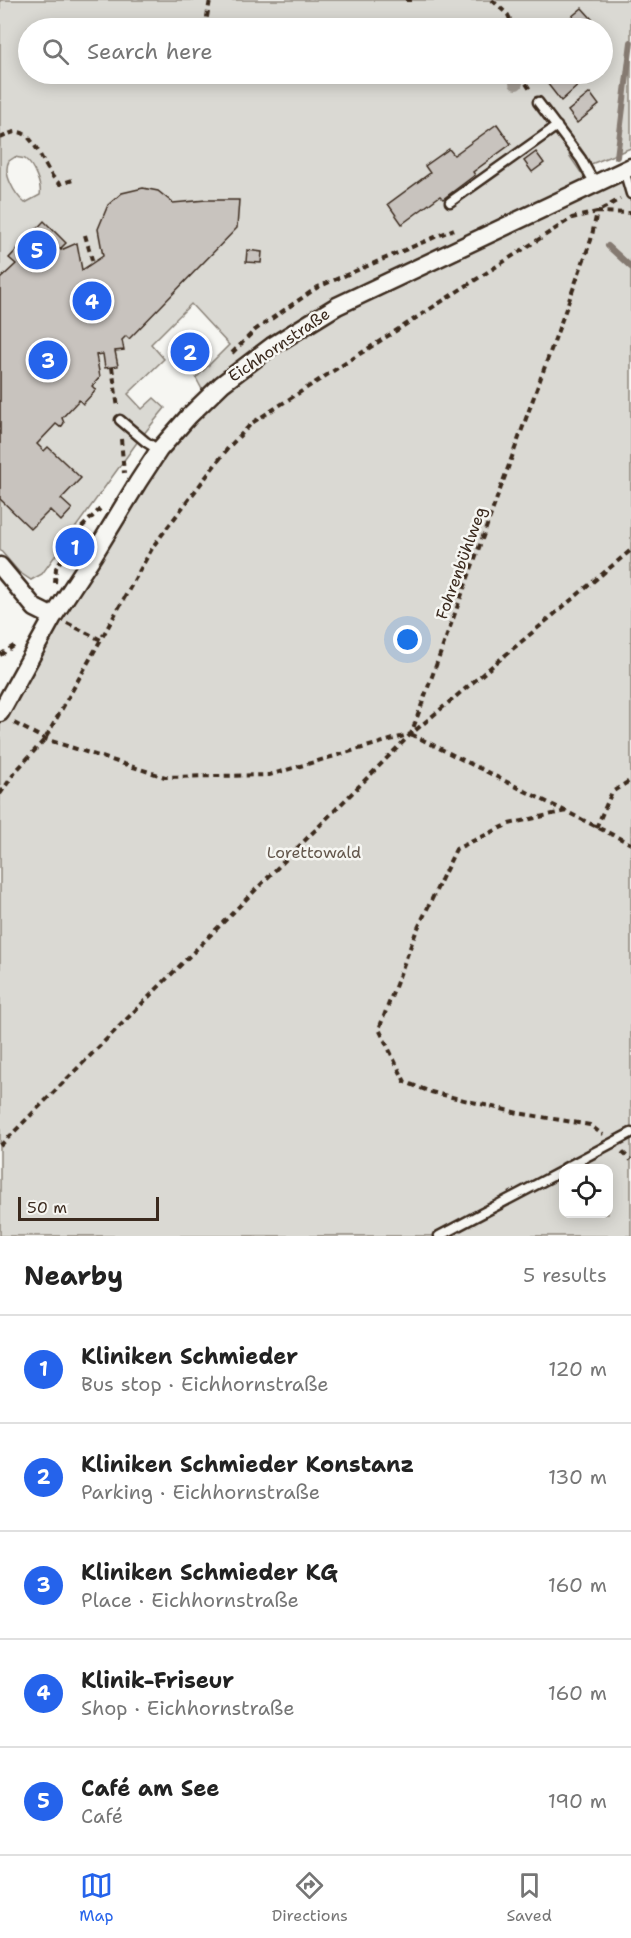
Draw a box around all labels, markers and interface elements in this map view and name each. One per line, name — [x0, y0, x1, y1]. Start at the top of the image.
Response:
search box — [18, 18, 613, 84]
icon: search — [39, 35, 72, 68]
text: Search here — [87, 37, 213, 66]
pin: 5 — [18, 228, 57, 272]
pin: 4 — [72, 278, 112, 324]
street label: Eichhornstraße — [224, 303, 334, 387]
pin: 2 — [170, 330, 210, 374]
pin: 3 — [28, 338, 68, 382]
street label: Fohrenbühlweg — [431, 504, 491, 622]
pin: 1 — [56, 524, 94, 570]
your location — [393, 625, 422, 654]
park label: Lorettowald — [267, 842, 361, 863]
map controls — [559, 1164, 613, 1218]
button: locate — [559, 1164, 613, 1218]
scale bar — [18, 1194, 159, 1222]
text: 50 m — [27, 1197, 67, 1218]
text: Nearby — [24, 1258, 123, 1293]
text: 5 results — [523, 1262, 607, 1288]
text: Kliniken Schmieder — [81, 1342, 298, 1371]
text: 1 — [39, 1356, 48, 1382]
text: 120 m — [548, 1356, 607, 1382]
text: Bus stop · Eichhornstraße — [81, 1371, 329, 1397]
text: Kliniken Schmieder Konstanz — [81, 1450, 414, 1479]
text: 2 — [37, 1464, 51, 1490]
text: 130 m — [548, 1464, 607, 1490]
text: Parking · Eichhornstraße — [81, 1479, 320, 1505]
text: Kliniken Schmieder KG — [81, 1558, 338, 1587]
text: 3 — [37, 1572, 51, 1598]
text: 160 m — [548, 1572, 607, 1598]
text: Place · Eichhornstraße — [81, 1587, 299, 1613]
text: Klinik-Friseur — [81, 1666, 234, 1695]
text: 4 — [37, 1680, 51, 1706]
text: 160 m — [548, 1680, 607, 1706]
text: Shop · Eichhornstraße — [81, 1695, 295, 1721]
text: Café am See — [81, 1774, 220, 1803]
text: 5 — [37, 1788, 50, 1814]
text: 190 m — [548, 1788, 607, 1814]
text: Café — [81, 1803, 123, 1829]
tab: Map — [79, 1869, 113, 1926]
tab: Directions — [272, 1869, 348, 1926]
tab: Saved — [506, 1869, 552, 1926]

